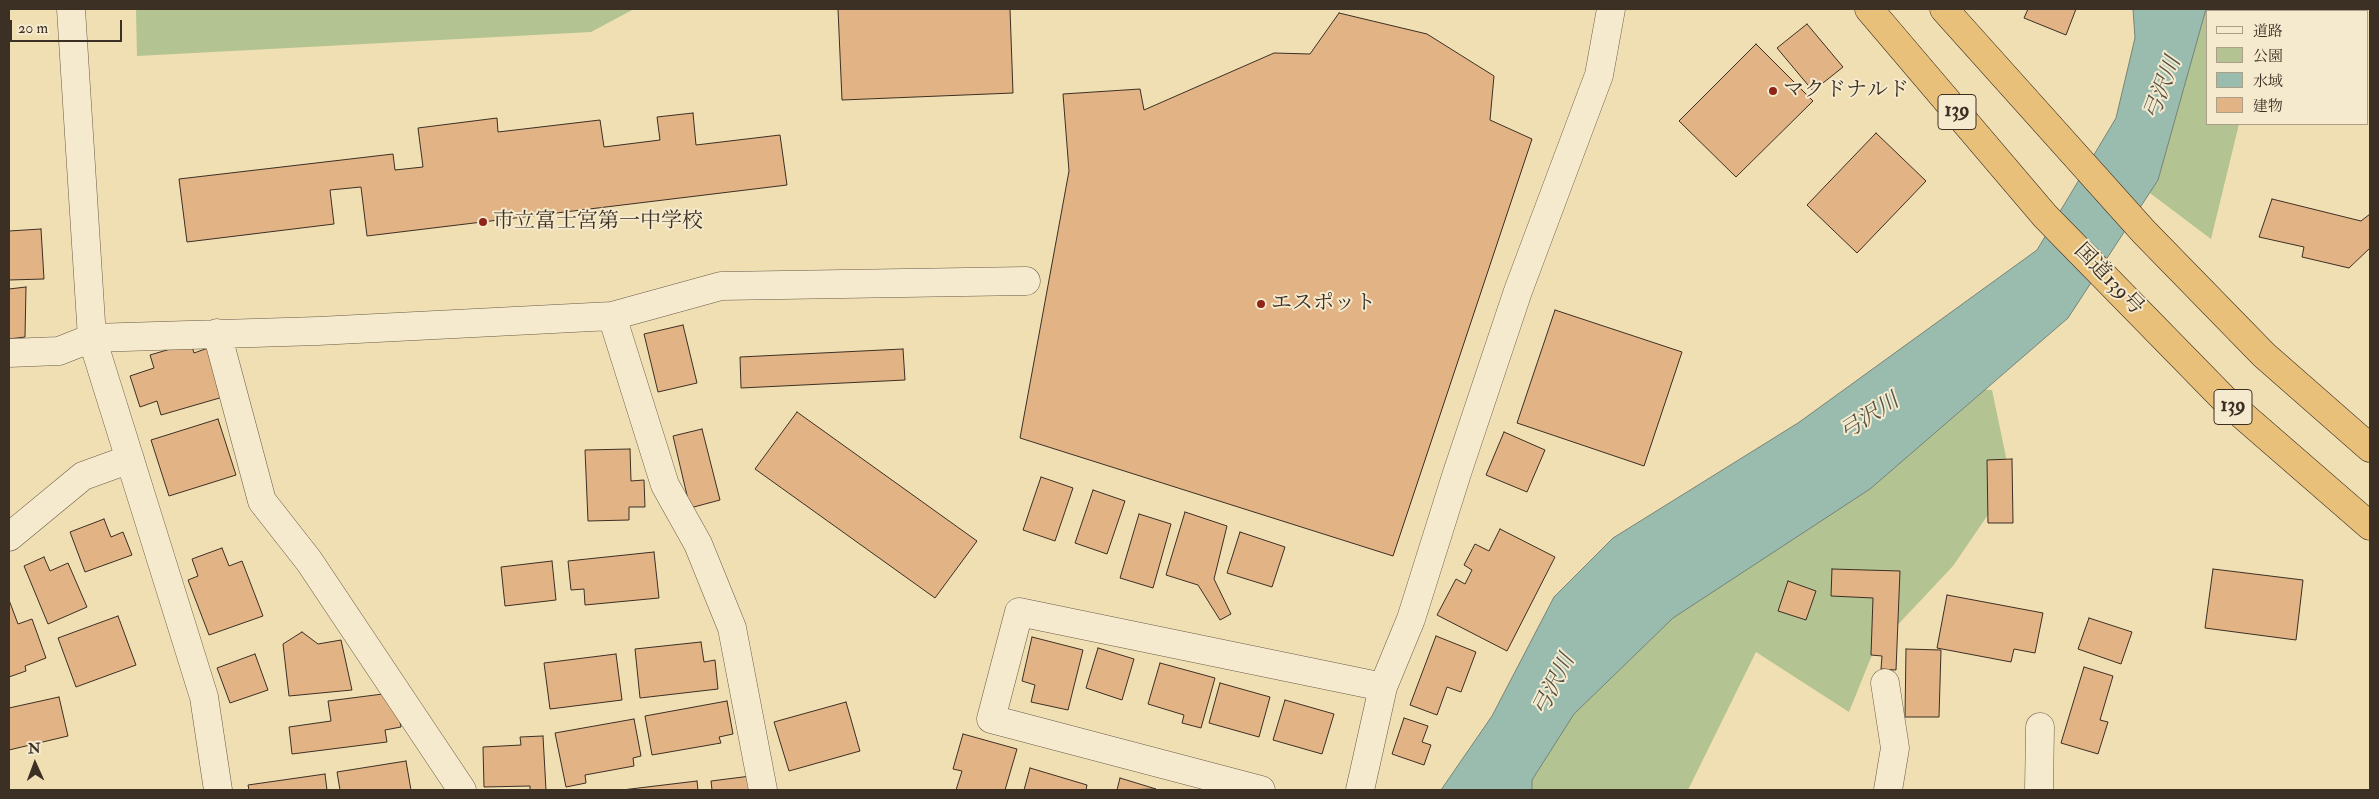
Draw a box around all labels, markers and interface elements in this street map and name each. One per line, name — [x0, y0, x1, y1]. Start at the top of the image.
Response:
scale bar — [12, 10, 125, 42]
legend — [2206, 10, 2369, 125]
text: 20 m — [18, 19, 48, 38]
text: 道路 — [2253, 22, 2283, 41]
text: 公園 — [2253, 47, 2283, 66]
water label: 弓沢川 — [2140, 53, 2188, 125]
text: 水域 — [2253, 72, 2283, 91]
place label: マクドナルド — [1783, 78, 1909, 104]
marker: マクドナルド — [1767, 85, 1779, 97]
road number: 139 — [1938, 94, 1976, 130]
text: 建物 — [2253, 97, 2283, 116]
place label: 市立富士宮第一中学校 — [493, 209, 703, 235]
marker: 市立富士宮第一中学校 — [477, 216, 489, 228]
street label: 国道139号 — [2068, 239, 2148, 321]
place label: エスポット — [1271, 291, 1376, 317]
marker: エスポット — [1255, 298, 1267, 310]
water label: 弓沢川 — [1835, 389, 1905, 447]
road number: 139 — [2214, 390, 2252, 424]
water label: 弓沢川 — [1528, 651, 1582, 721]
north arrow — [10, 739, 60, 789]
text: N — [28, 740, 41, 757]

